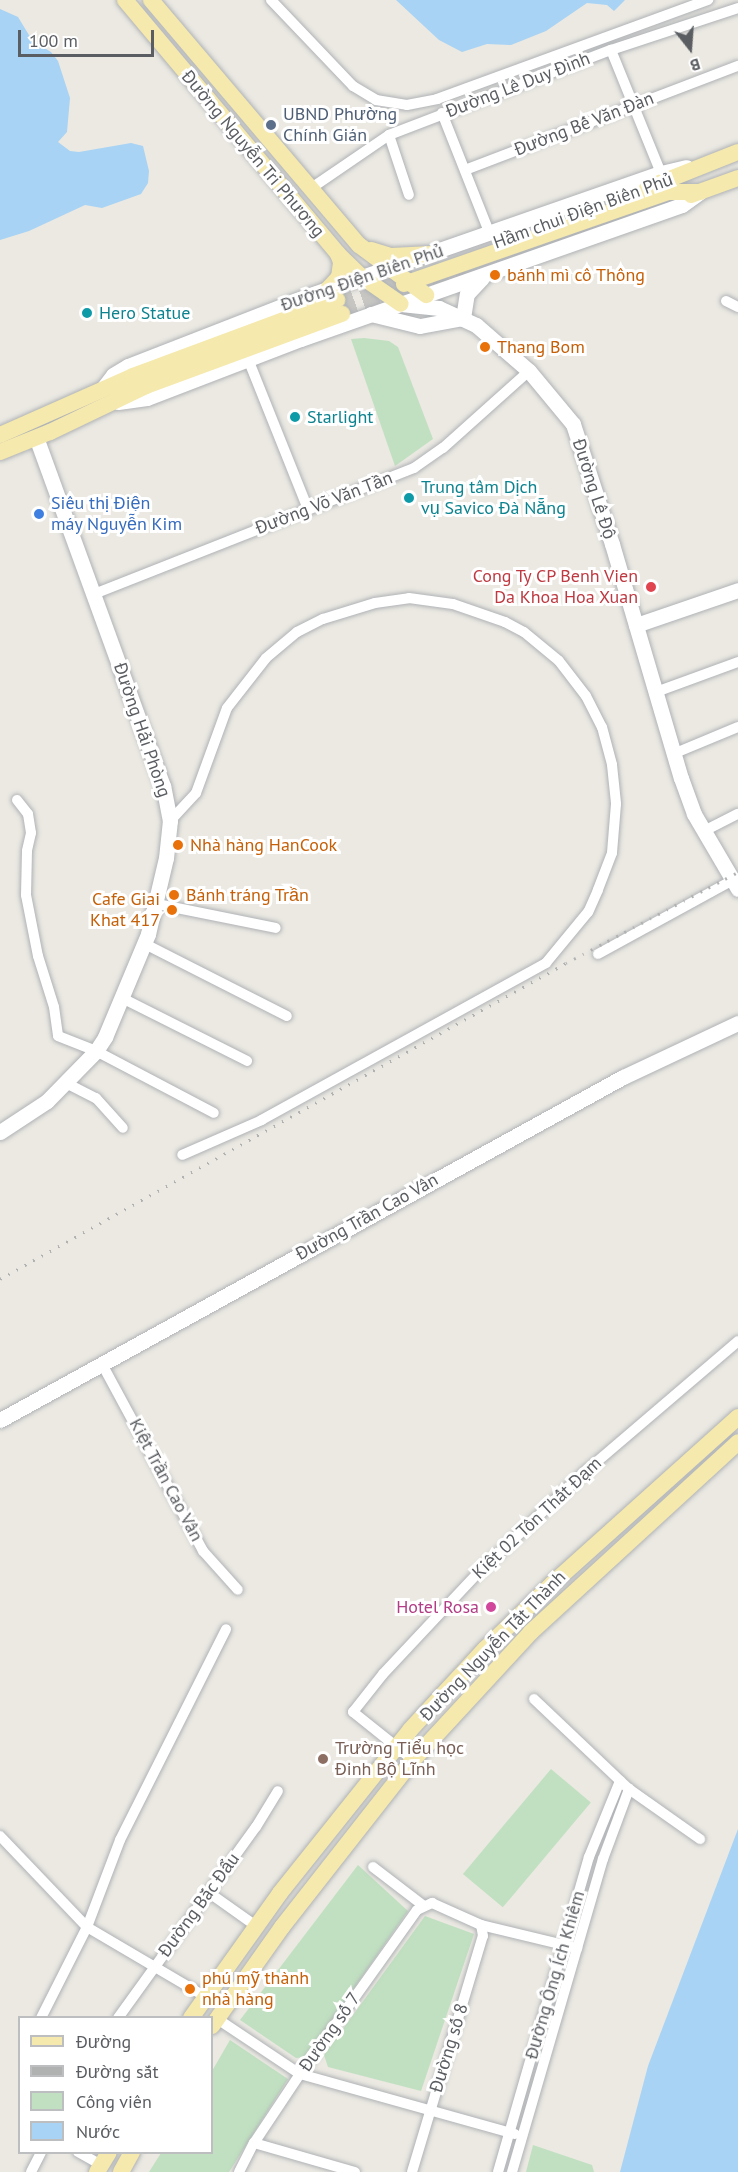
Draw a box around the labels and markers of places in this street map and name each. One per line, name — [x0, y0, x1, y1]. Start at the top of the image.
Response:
place label: UBND Phường Chính Gián — [283, 104, 397, 146]
marker: UBND Phường Chính Gián — [264, 118, 278, 132]
place label: bánh mì cô Thông — [507, 264, 646, 286]
marker: bánh mì cô Thông — [488, 268, 502, 282]
place label: Hero Statue — [99, 302, 190, 324]
marker: Hero Statue — [80, 306, 94, 320]
place label: Thang Bom — [497, 336, 585, 358]
marker: Thang Bom — [478, 340, 492, 354]
place label: Starlight — [307, 406, 373, 428]
marker: Starlight — [288, 410, 302, 424]
place label: Trung tâm Dịch vụ Savico Đà Nẵng — [421, 477, 566, 520]
marker: Trung tâm Dịch vụ Savico Đà Nẵng — [402, 491, 416, 505]
place label: Siêu thị Điện máy Nguyễn Kim — [51, 493, 183, 536]
marker: Siêu thị Điện máy Nguyễn Kim — [32, 507, 46, 521]
place label: Cong Ty CP Benh Vien Da Khoa Hoa Xuan — [470, 566, 638, 608]
marker: Cong Ty CP Benh Vien Da Khoa Hoa Xuan — [642, 578, 660, 596]
place label: Nhà hàng HanCook — [190, 834, 337, 856]
marker: Nhà hàng HanCook — [171, 838, 185, 852]
place label: Bánh tráng Trần — [186, 884, 309, 906]
marker: Bánh tráng Trần — [167, 888, 181, 902]
place label: Cafe Giai Khat 417 — [90, 889, 160, 932]
marker: Cafe Giai Khat 417 — [165, 903, 179, 917]
place label: Hotel Rosa — [396, 1596, 479, 1618]
marker: Hotel Rosa — [484, 1600, 498, 1614]
place label: Trường Tiểu học Đinh Bộ Lĩnh — [335, 1738, 465, 1780]
marker: Trường Tiểu học Đinh Bộ Lĩnh — [316, 1752, 330, 1766]
place label: phú mỹ thành nhà hàng — [202, 1968, 309, 2010]
marker: phú mỹ thành nhà hàng — [183, 1982, 197, 1996]

